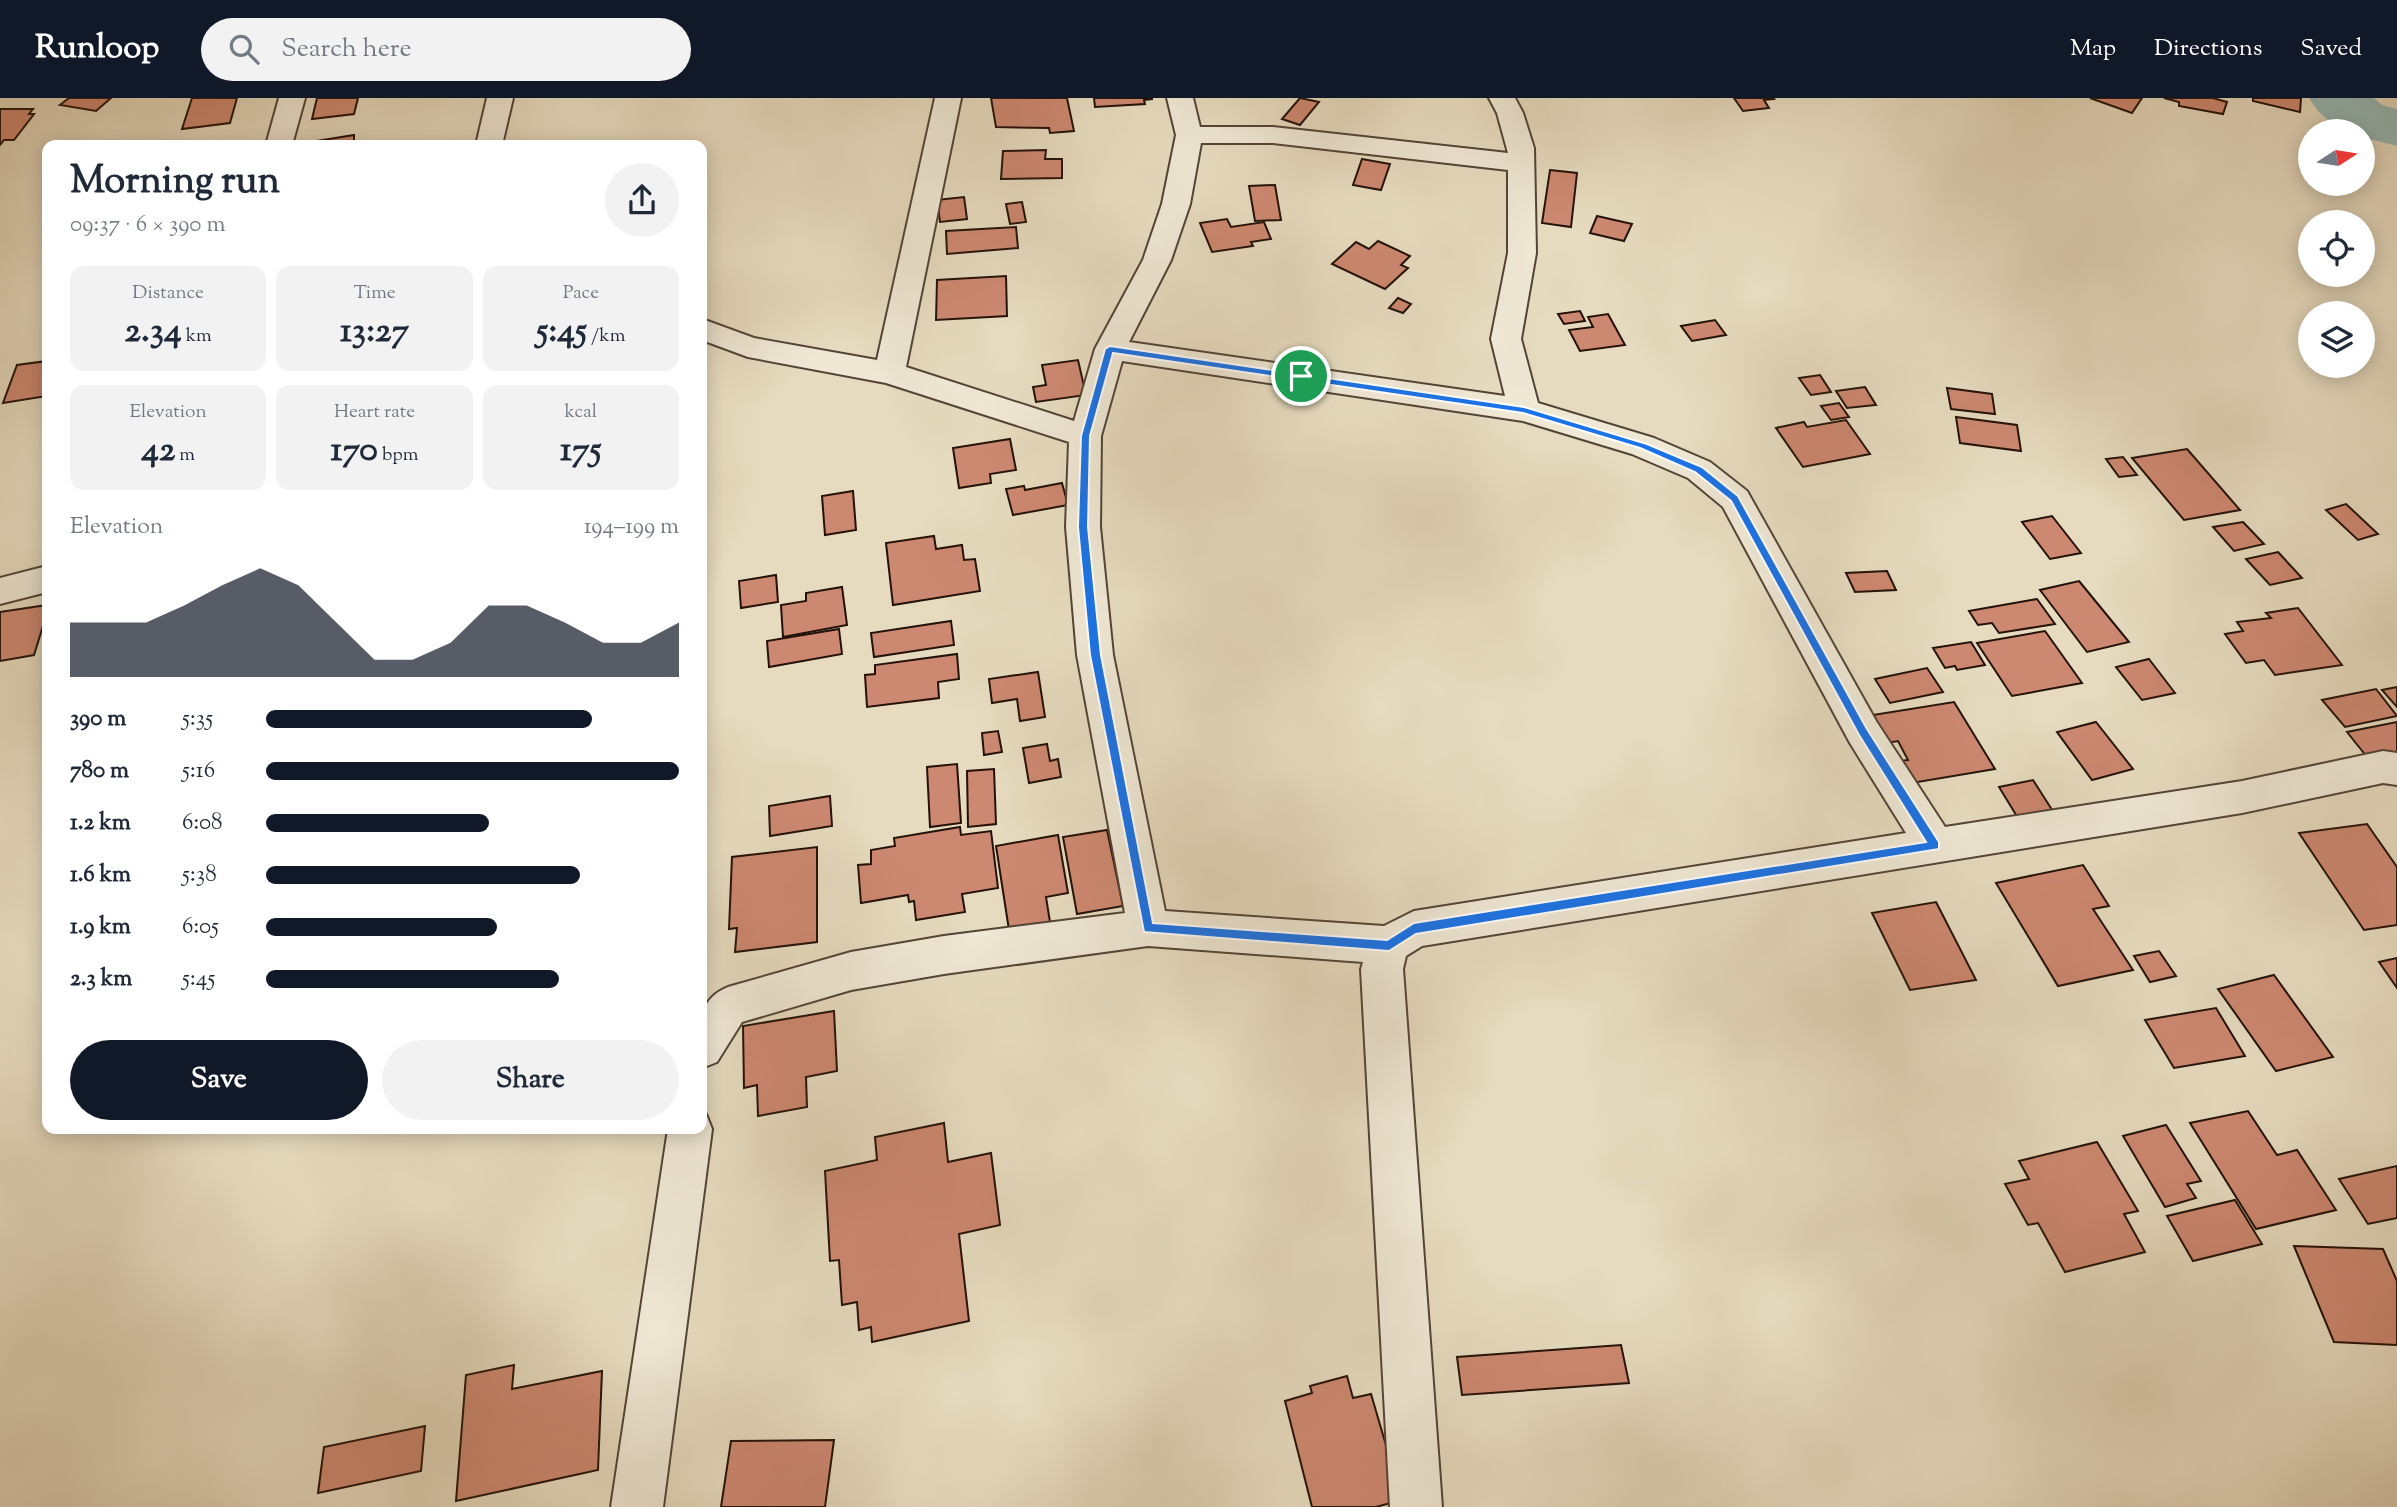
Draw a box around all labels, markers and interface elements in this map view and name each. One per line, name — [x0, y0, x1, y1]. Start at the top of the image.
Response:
search box — [201, 18, 691, 81]
text: Runloop — [35, 25, 159, 73]
icon: search — [225, 30, 263, 68]
text: Search here — [281, 31, 412, 68]
text: Map — [2070, 32, 2116, 66]
text: Directions — [2154, 32, 2262, 66]
text: Saved — [2300, 32, 2362, 66]
north arrow — [2298, 119, 2375, 196]
map controls — [2298, 119, 2375, 378]
text: Morning run — [70, 156, 280, 210]
button: share — [605, 163, 679, 237]
text: 09:37 · 6 × 390 m — [70, 209, 225, 242]
button: locate — [2298, 210, 2375, 287]
text: Distance — [132, 280, 204, 307]
text: Time — [353, 280, 396, 307]
text: Pace — [563, 280, 599, 307]
button: layers — [2298, 301, 2375, 378]
text: 2.34 — [125, 307, 182, 358]
text: 13:27 — [340, 307, 409, 358]
text: 5:45 — [536, 307, 587, 358]
text: km — [182, 323, 212, 350]
text: /km — [587, 323, 625, 350]
pin — [1271, 346, 1331, 406]
icon: arrive — [1282, 357, 1320, 395]
text: Elevation — [130, 399, 207, 426]
text: Heart rate — [334, 399, 415, 426]
text: kcal — [564, 399, 597, 426]
text: 42 — [141, 426, 175, 477]
text: 170 — [331, 426, 378, 477]
text: 175 — [560, 426, 602, 477]
text: m — [175, 442, 195, 469]
text: bpm — [378, 442, 418, 469]
text: Elevation — [70, 511, 163, 544]
text: 194–199 m — [584, 511, 679, 544]
text: 390 m — [70, 703, 126, 736]
text: 5:35 — [182, 703, 213, 736]
text: 780 m — [70, 755, 129, 788]
text: 5:16 — [182, 755, 215, 788]
text: 1.2 km — [70, 807, 131, 840]
text: 6:08 — [182, 807, 223, 840]
text: 1.6 km — [70, 859, 131, 892]
text: 5:38 — [182, 859, 217, 892]
text: 1.9 km — [70, 911, 131, 944]
text: 6:05 — [182, 911, 219, 944]
text: 2.3 km — [70, 963, 132, 996]
text: 5:45 — [182, 963, 215, 996]
button: Save — [70, 1040, 368, 1120]
button: Share — [382, 1040, 679, 1120]

